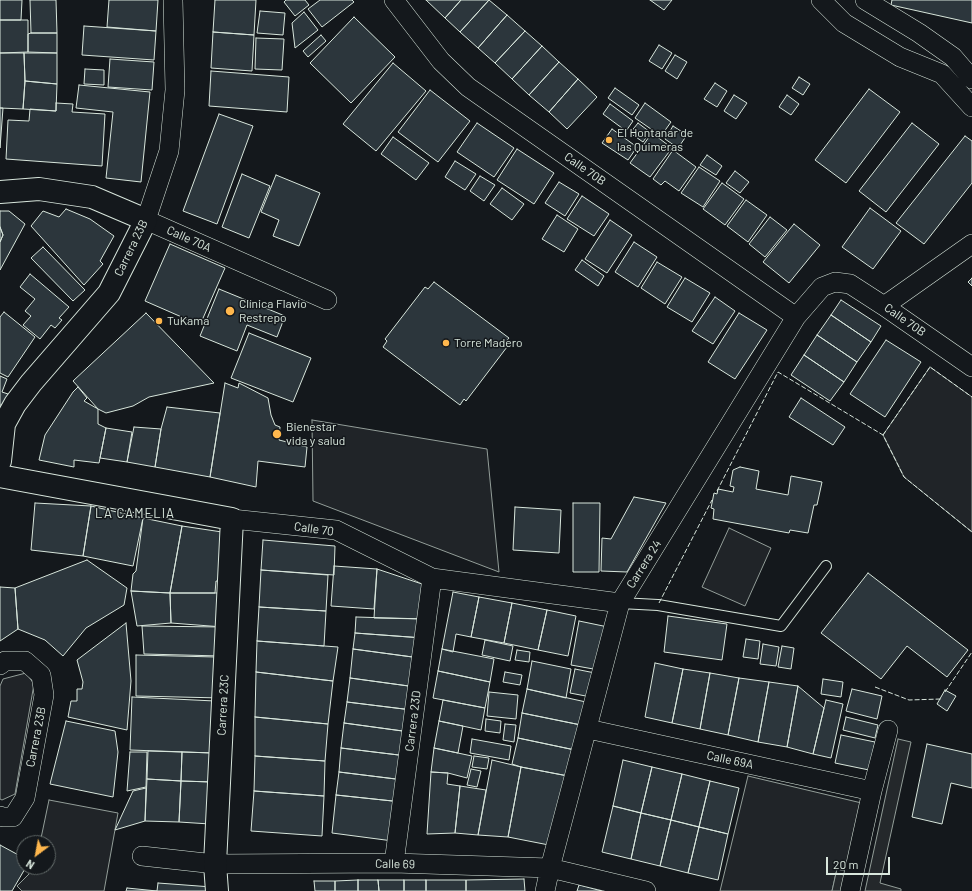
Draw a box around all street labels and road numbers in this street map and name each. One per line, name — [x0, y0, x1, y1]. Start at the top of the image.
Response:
street label: Calle 70B — [561, 149, 609, 189]
street label: Carrera 23B — [111, 217, 151, 279]
street label: Calle 70A — [164, 223, 214, 255]
street label: Calle 70B — [881, 300, 929, 340]
street label: Calle 70 — [293, 519, 335, 539]
street label: Carrera 24 — [624, 537, 664, 591]
street label: Carrera 23C — [214, 674, 232, 736]
street label: Carrera 23D — [402, 690, 424, 752]
street label: Carrera 23B — [23, 706, 49, 768]
street label: Calle 69A — [705, 748, 755, 772]
street label: Calle 69 — [375, 856, 415, 872]

